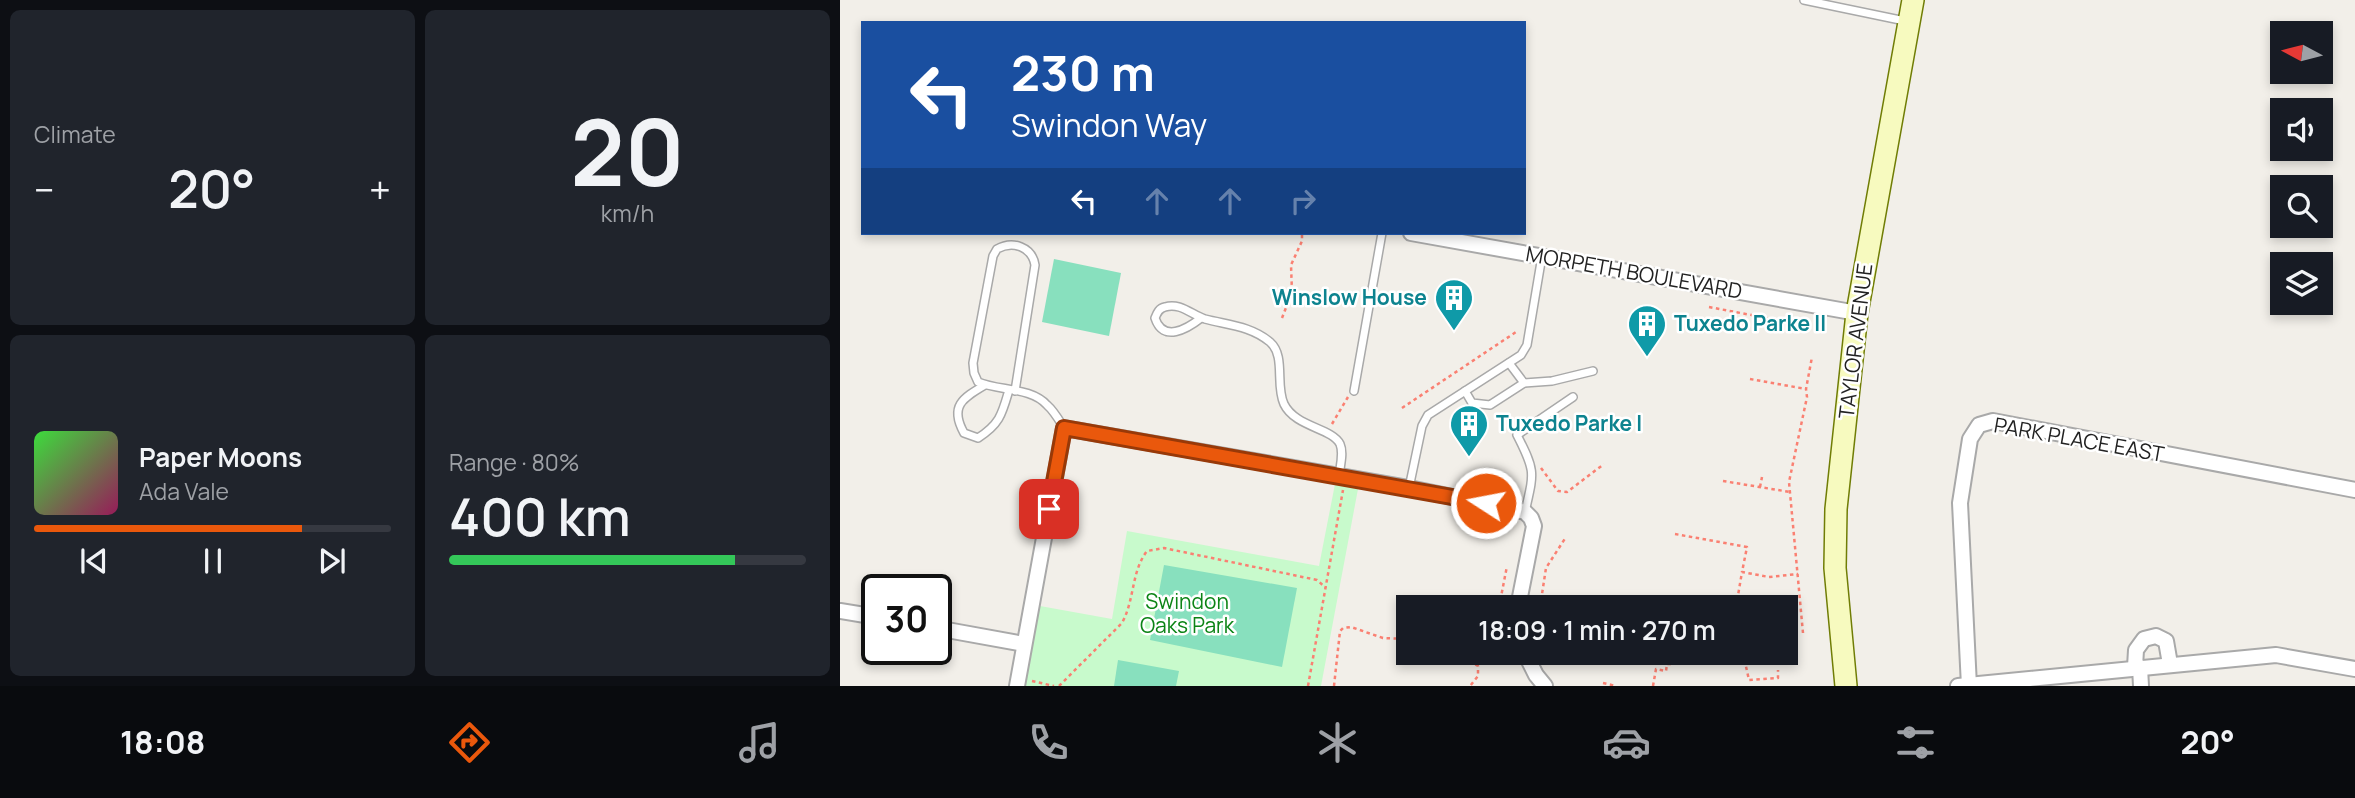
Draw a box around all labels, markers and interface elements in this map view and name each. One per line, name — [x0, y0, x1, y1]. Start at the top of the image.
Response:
north arrow — [2270, 21, 2333, 84]
map controls — [2270, 21, 2333, 315]
text: 230 m — [1011, 39, 1155, 106]
icon: left — [896, 49, 987, 140]
text: 20 — [570, 89, 685, 213]
button: sound — [2270, 98, 2333, 161]
text: Swindon Way — [1011, 103, 1207, 147]
text: Climate — [34, 118, 116, 150]
text: 20° — [168, 153, 255, 224]
text: − — [34, 163, 55, 215]
text: + — [369, 163, 391, 215]
button: search — [2270, 175, 2333, 238]
icon: left — [1065, 182, 1103, 220]
icon: ahead — [1138, 182, 1176, 220]
icon: ahead — [1211, 182, 1249, 220]
icon: right — [1284, 182, 1322, 220]
text: km/h — [601, 197, 654, 229]
street label: MORPETH BOULEVARD — [1524, 239, 1745, 305]
button: layers — [2270, 252, 2333, 315]
street label: TAYLOR AVENUE — [1832, 262, 1878, 420]
building icon: Winslow House — [1433, 277, 1475, 332]
place label: Winslow House — [1272, 283, 1427, 311]
building icon: Tuxedo Parke II — [1626, 303, 1668, 358]
place label: Tuxedo Parke II — [1674, 309, 1826, 337]
building icon: Tuxedo Parke I — [1448, 403, 1490, 458]
place label: Tuxedo Parke I — [1496, 409, 1642, 437]
street label: PARK PLACE EAST — [1992, 410, 2167, 468]
text: Paper Moons — [139, 439, 302, 475]
text: Range · 80% — [449, 446, 580, 478]
position arrow — [1449, 466, 1523, 540]
text: Ada Vale — [139, 475, 229, 507]
pin — [1019, 479, 1079, 539]
text: 400 km — [449, 481, 631, 552]
icon: arrive — [1030, 490, 1068, 528]
icon: previous — [75, 542, 113, 580]
icon: pause — [194, 542, 232, 580]
icon: next — [313, 542, 351, 580]
speed limit sign: 30 — [861, 574, 952, 665]
park label: Swindon Oaks Park — [1140, 587, 1235, 639]
text: 18:09 · 1 min · 270 m — [1478, 612, 1716, 648]
icon: directions — [445, 718, 494, 767]
icon: music — [735, 718, 784, 767]
icon: phone — [1024, 718, 1073, 767]
icon: climate — [1313, 718, 1362, 767]
icon: car — [1602, 718, 1651, 767]
icon: filters — [1891, 718, 1940, 767]
text: 18:08 — [120, 720, 205, 764]
text: 20° — [2180, 720, 2235, 764]

